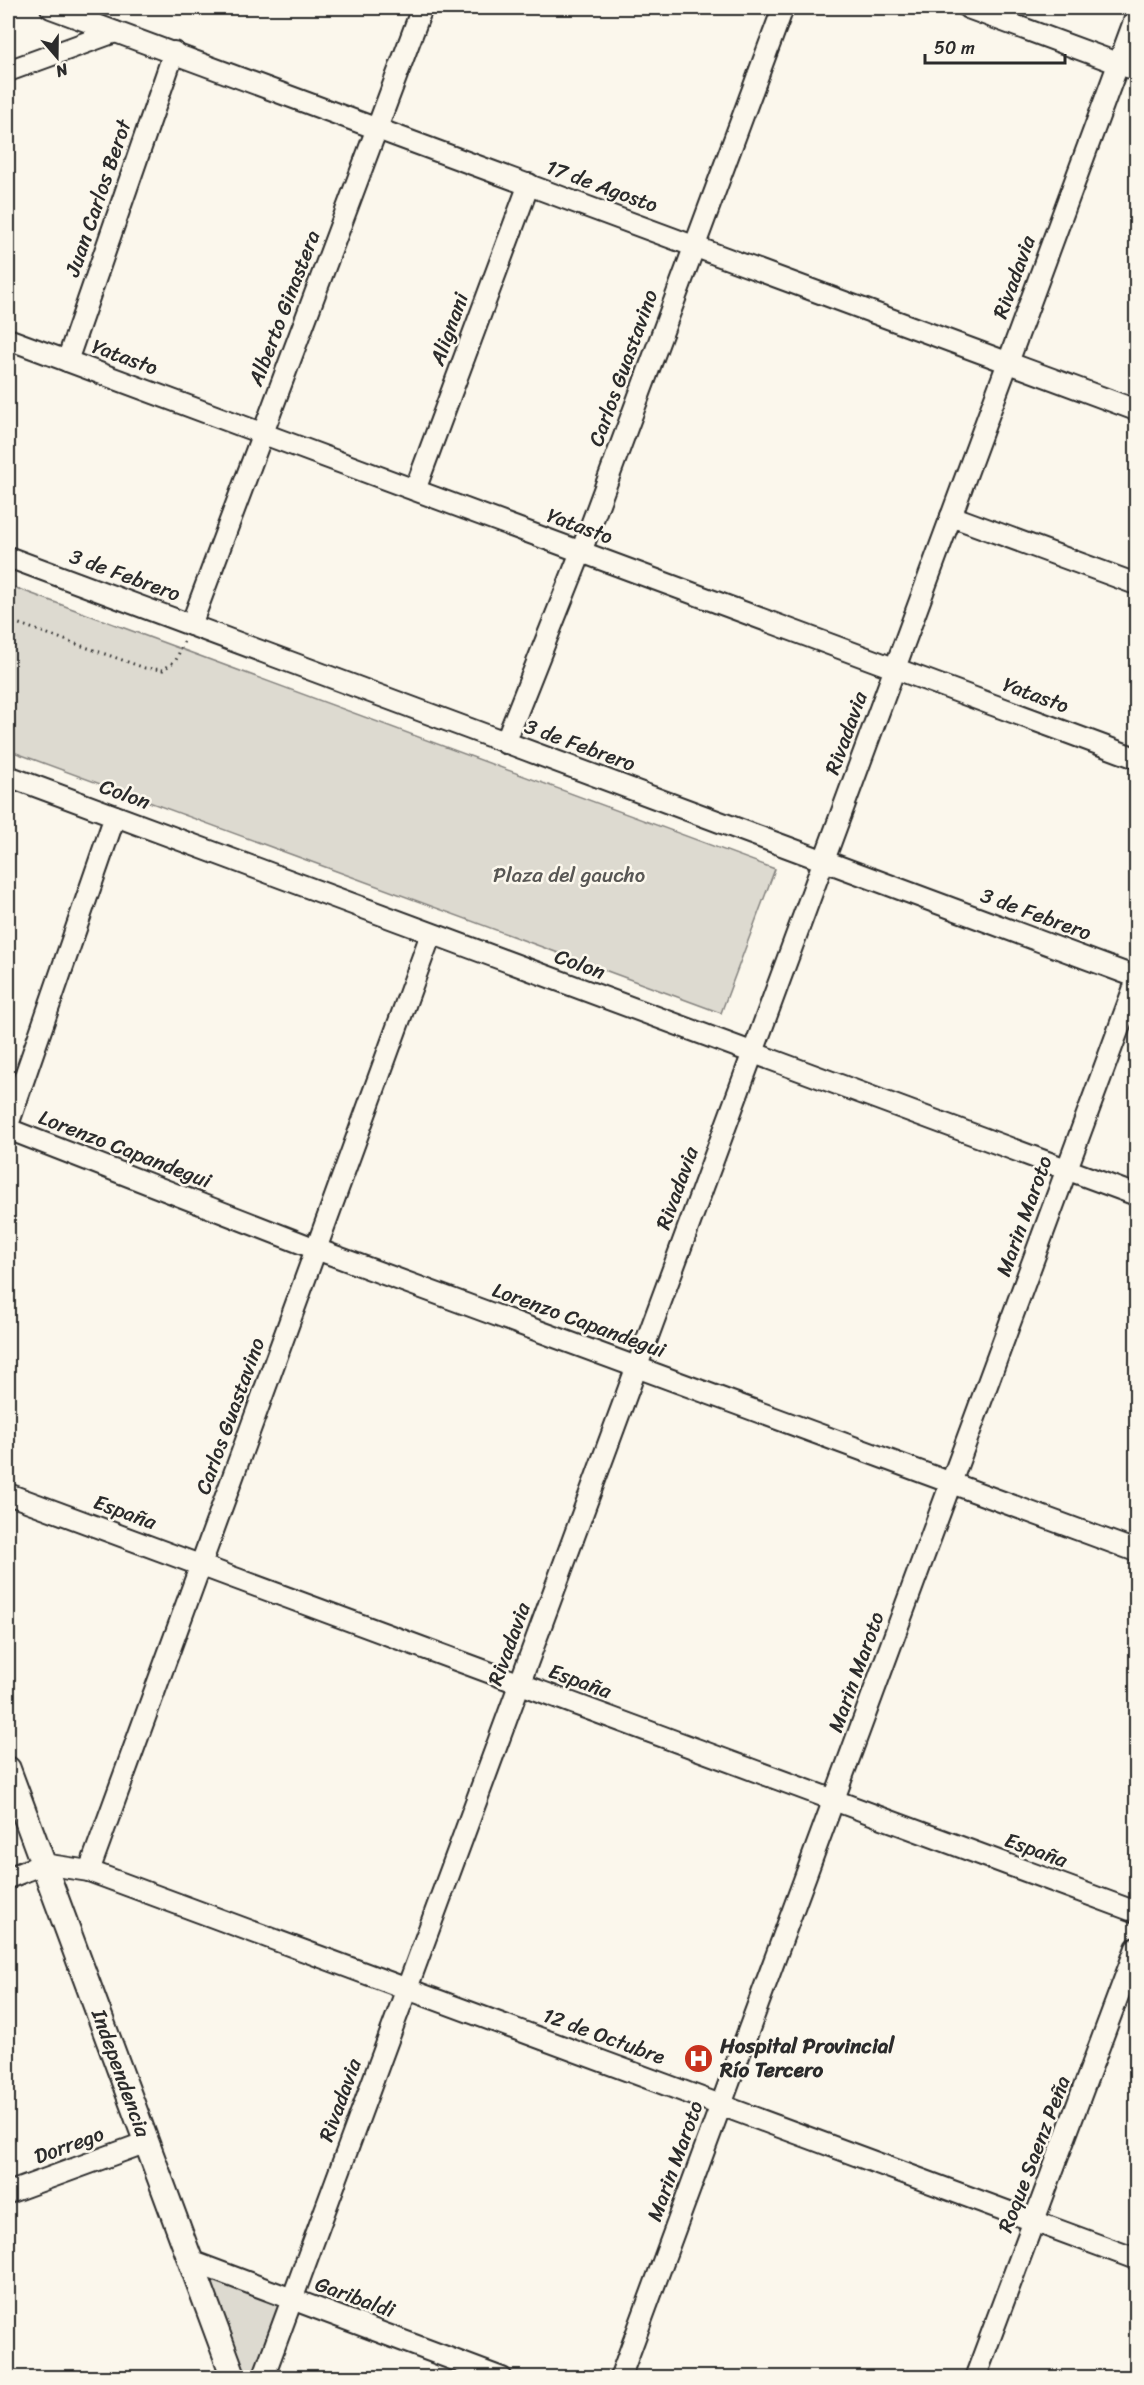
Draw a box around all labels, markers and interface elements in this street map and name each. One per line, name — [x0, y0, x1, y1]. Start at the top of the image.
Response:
north arrow — [27, 27, 87, 87]
scale bar — [925, 27, 1064, 65]
text: 50 m — [934, 32, 975, 64]
text: N — [51, 55, 73, 86]
street label: Juan Carlos Berot — [53, 113, 143, 283]
street label: 17 de Agosto — [541, 148, 663, 224]
street label: Alberto Ginastera — [236, 224, 331, 392]
street label: Rivadavia — [981, 229, 1047, 324]
street label: Carlos Guastavino — [577, 284, 669, 452]
street label: Alignani — [418, 286, 480, 372]
street label: Yatasto — [86, 327, 164, 387]
street label: Yatasto — [541, 496, 619, 556]
street label: 3 de Febrero — [64, 537, 186, 613]
street label: Yatasto — [997, 665, 1075, 725]
street label: Rivadavia — [813, 685, 879, 780]
street label: 3 de Febrero — [519, 707, 641, 783]
street label: Colon — [94, 767, 156, 821]
park label: Plaza del gaucho — [493, 856, 645, 894]
street label: 3 de Febrero — [975, 876, 1097, 952]
street label: Colon — [549, 937, 611, 991]
street label: Lorenzo Capandegui — [33, 1099, 218, 1200]
street label: Rivadavia — [644, 1140, 710, 1235]
street label: Marin Maroto — [985, 1150, 1064, 1282]
street label: Lorenzo Capandegui — [487, 1271, 672, 1369]
street label: Carlos Guastavino — [184, 1332, 276, 1500]
street label: España — [88, 1483, 162, 1541]
street label: Rivadavia — [476, 1596, 542, 1691]
street label: Marin Maroto — [817, 1606, 896, 1738]
street label: España — [543, 1652, 617, 1710]
street label: España — [999, 1821, 1073, 1879]
street label: 12 de Octubre — [537, 1996, 671, 2076]
street label: Independencia — [80, 2003, 162, 2143]
place label: Hospital Provincial Río Tercero — [719, 2027, 895, 2089]
hospital icon: Hospital Provincial Río Tercero — [683, 2042, 715, 2074]
street label: Rivadavia — [307, 2052, 373, 2147]
street label: Roque Saenz Peña — [987, 2069, 1082, 2238]
street label: Marin Maroto — [636, 2095, 715, 2227]
street label: Dorrego — [29, 2115, 109, 2175]
street label: Garibaldi — [310, 2265, 401, 2329]

